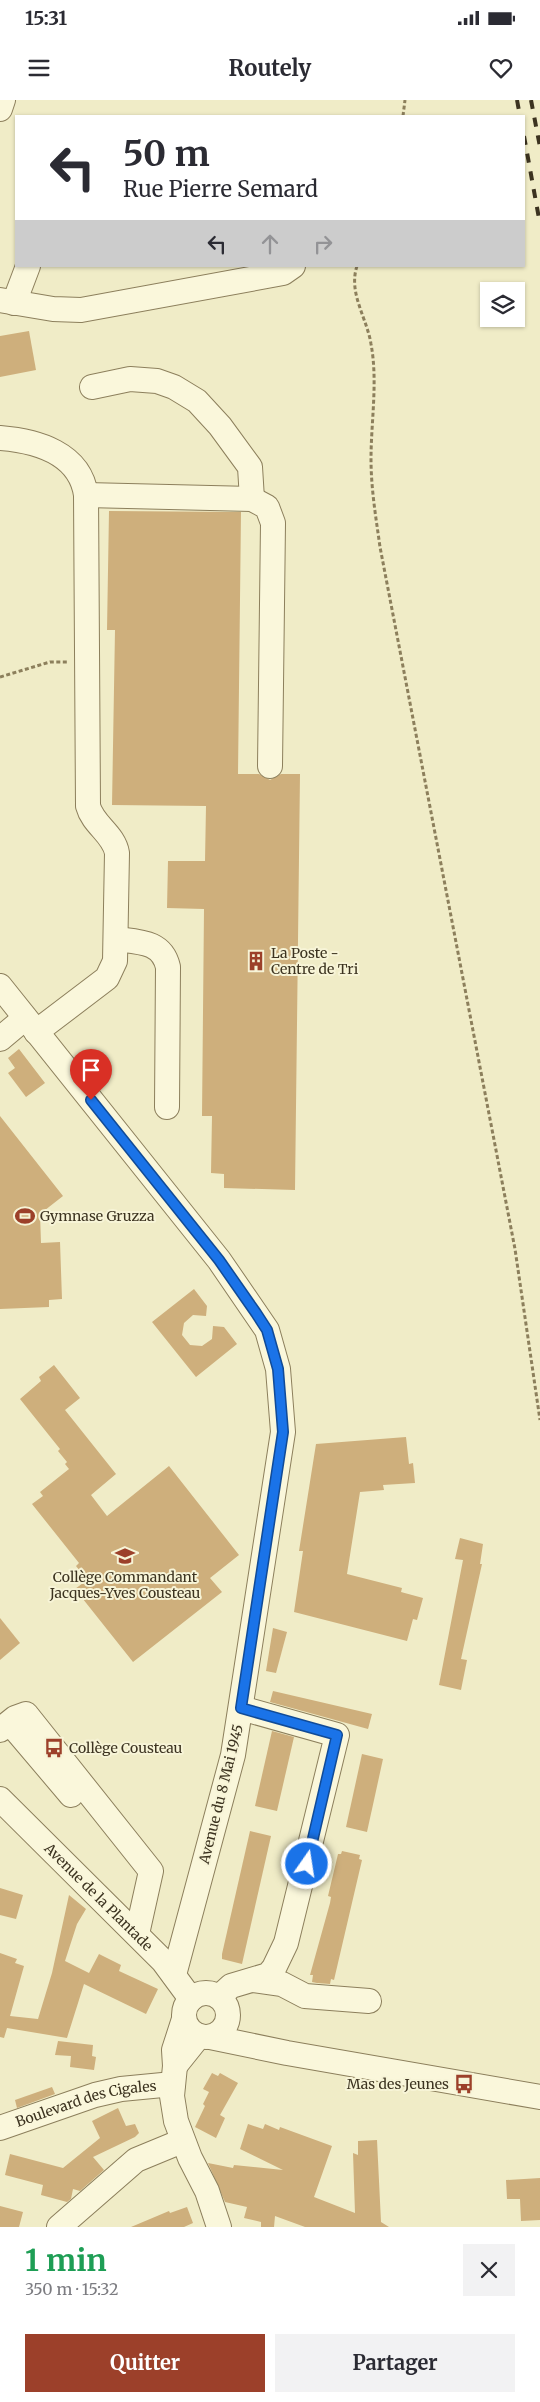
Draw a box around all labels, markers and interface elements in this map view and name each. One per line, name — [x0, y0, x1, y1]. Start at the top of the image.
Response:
text: 15:31 — [25, 6, 67, 30]
icon: menu — [25, 54, 53, 82]
text: Routely — [229, 54, 311, 82]
icon: heart — [487, 54, 515, 82]
text: 50 m — [123, 132, 210, 176]
icon: left — [40, 135, 105, 200]
text: Rue Pierre Semard — [123, 175, 318, 203]
icon: left — [203, 230, 231, 258]
icon: ahead — [256, 230, 284, 258]
icon: right — [309, 230, 337, 258]
map controls — [480, 282, 525, 327]
button: layers — [480, 282, 525, 327]
place label: La Poste - Centre de Tri — [271, 944, 359, 978]
building icon: La Poste - Centre de Tri — [245, 950, 267, 972]
pin — [70, 1049, 112, 1100]
icon: arrive — [77, 1056, 105, 1084]
sports icon: Gymnase Gruzza — [14, 1205, 36, 1227]
place label: Gymnase Gruzza — [40, 1207, 155, 1225]
school or university icon: Collège Commandant Jacques-Yves Cousteau — [114, 1545, 136, 1567]
place label: Collège Commandant Jacques-Yves Cousteau — [49, 1568, 200, 1602]
street label: Avenue du 8 Mai 1945 — [195, 1722, 247, 1867]
bus stop icon: Collège Cousteau — [43, 1737, 65, 1759]
place label: Collège Cousteau — [69, 1739, 183, 1757]
position arrow — [280, 1837, 332, 1889]
street label: Avenue de la Plantade — [40, 1839, 157, 1955]
bus stop icon: Mas des Jeunes — [453, 2073, 475, 2095]
place label: Mas des Jeunes — [347, 2075, 449, 2093]
street label: Boulevard des Cigales — [13, 2077, 157, 2131]
text: 1 min — [25, 2241, 107, 2279]
button: close — [463, 2244, 515, 2296]
text: 350 m · 15:32 — [25, 2279, 119, 2299]
button: Quitter — [25, 2334, 265, 2392]
button: Partager — [275, 2334, 515, 2392]

